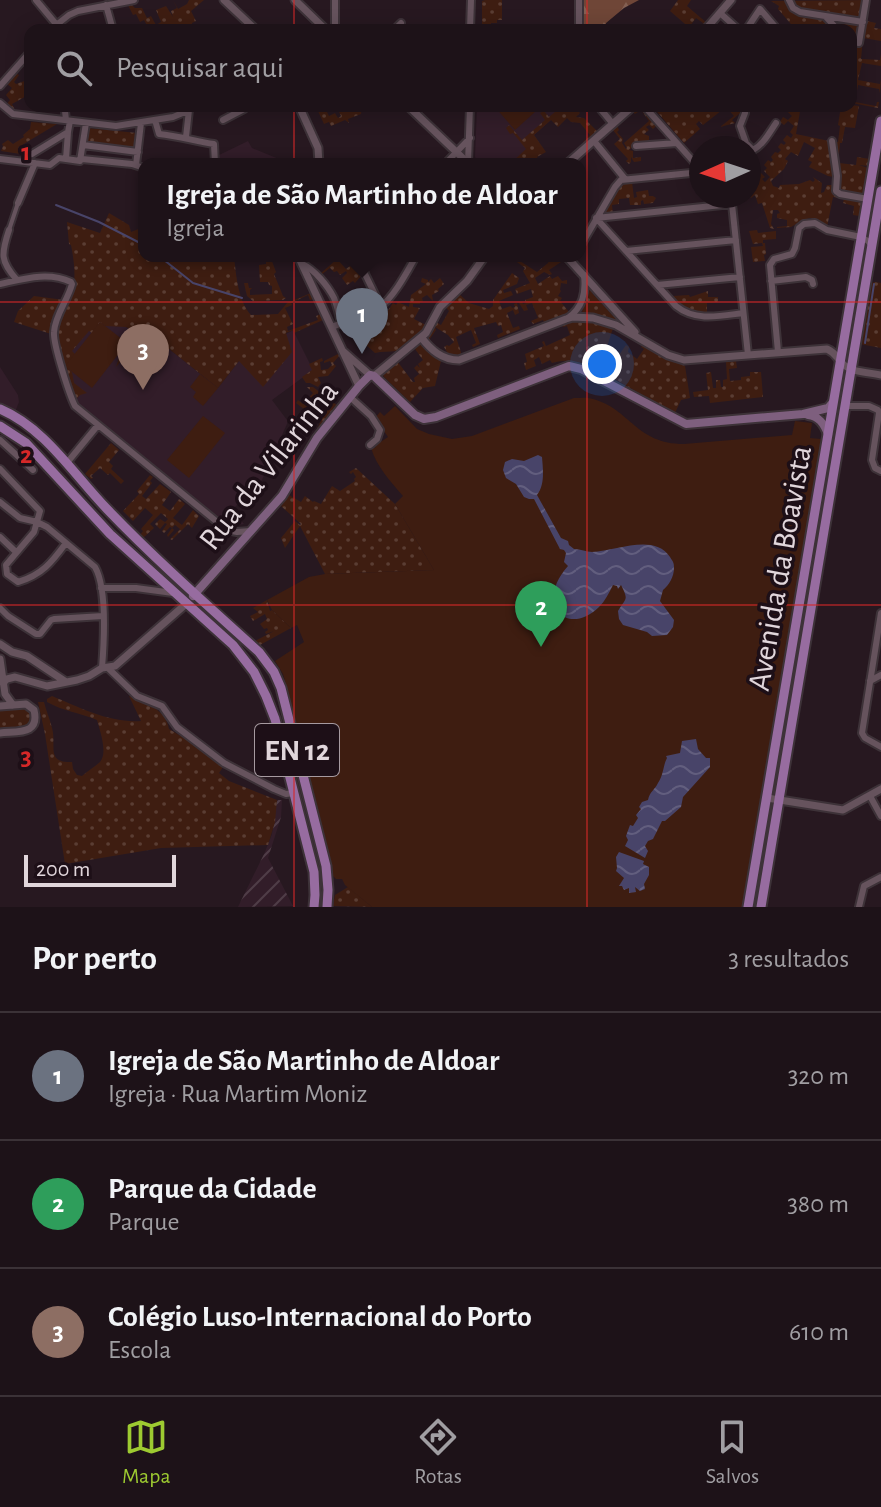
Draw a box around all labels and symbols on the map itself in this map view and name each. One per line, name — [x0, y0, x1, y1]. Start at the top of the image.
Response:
north arrow — [689, 136, 761, 208]
text: 1 — [21, 139, 31, 165]
pin: 1 — [336, 288, 388, 354]
pin: 3 — [117, 324, 169, 390]
your location — [582, 344, 622, 384]
street label: Rua da Vilarinha — [193, 375, 344, 556]
text: 2 — [20, 442, 32, 468]
street label: Avenida da Boavista — [743, 443, 817, 693]
pin: 2 — [515, 581, 567, 647]
road number: EN 12 — [255, 724, 339, 776]
text: 3 — [20, 744, 32, 770]
scale bar — [24, 851, 176, 887]

